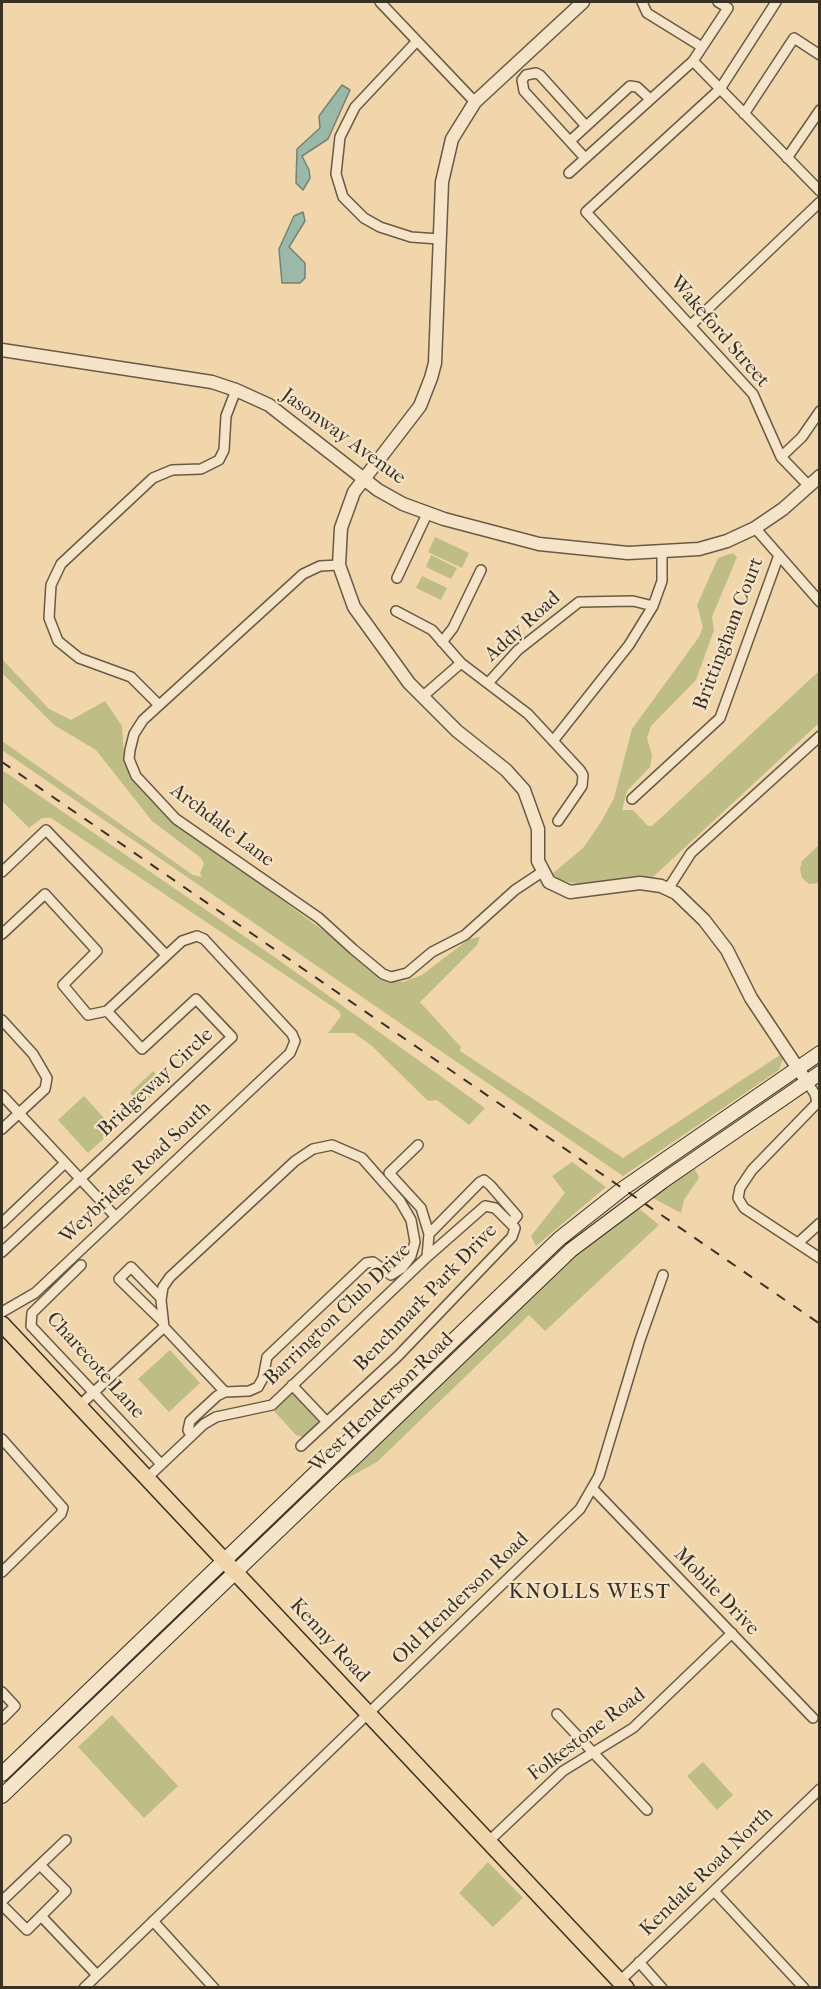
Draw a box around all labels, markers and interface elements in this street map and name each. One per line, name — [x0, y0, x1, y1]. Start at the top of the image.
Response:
street label: Wakeford Street — [664, 271, 774, 393]
street label: Jasonway Avenue — [276, 384, 410, 490]
street label: Brittingham Court — [689, 554, 769, 714]
street label: Addy Road — [480, 587, 566, 667]
street label: Archdale Lane — [165, 779, 279, 873]
street label: Bridgeway Circle — [93, 1023, 219, 1143]
street label: Weybridge Road South — [56, 1097, 216, 1249]
street label: Benchmark Park Drive — [349, 1219, 503, 1377]
street label: Barrington Club Drive — [260, 1239, 416, 1391]
street label: Charecote Lane — [41, 1308, 149, 1424]
street label: West Henderson Road — [305, 1328, 459, 1478]
street label: Old Henderson Road — [388, 1528, 534, 1670]
street label: Mobile Drive — [668, 1543, 764, 1641]
district label: KNOLLS WEST — [509, 1580, 671, 1606]
street label: Kenny Road — [284, 1594, 374, 1688]
street label: Folkestone Road — [524, 1683, 650, 1787]
street label: Kendale Road North — [635, 1802, 779, 1942]

